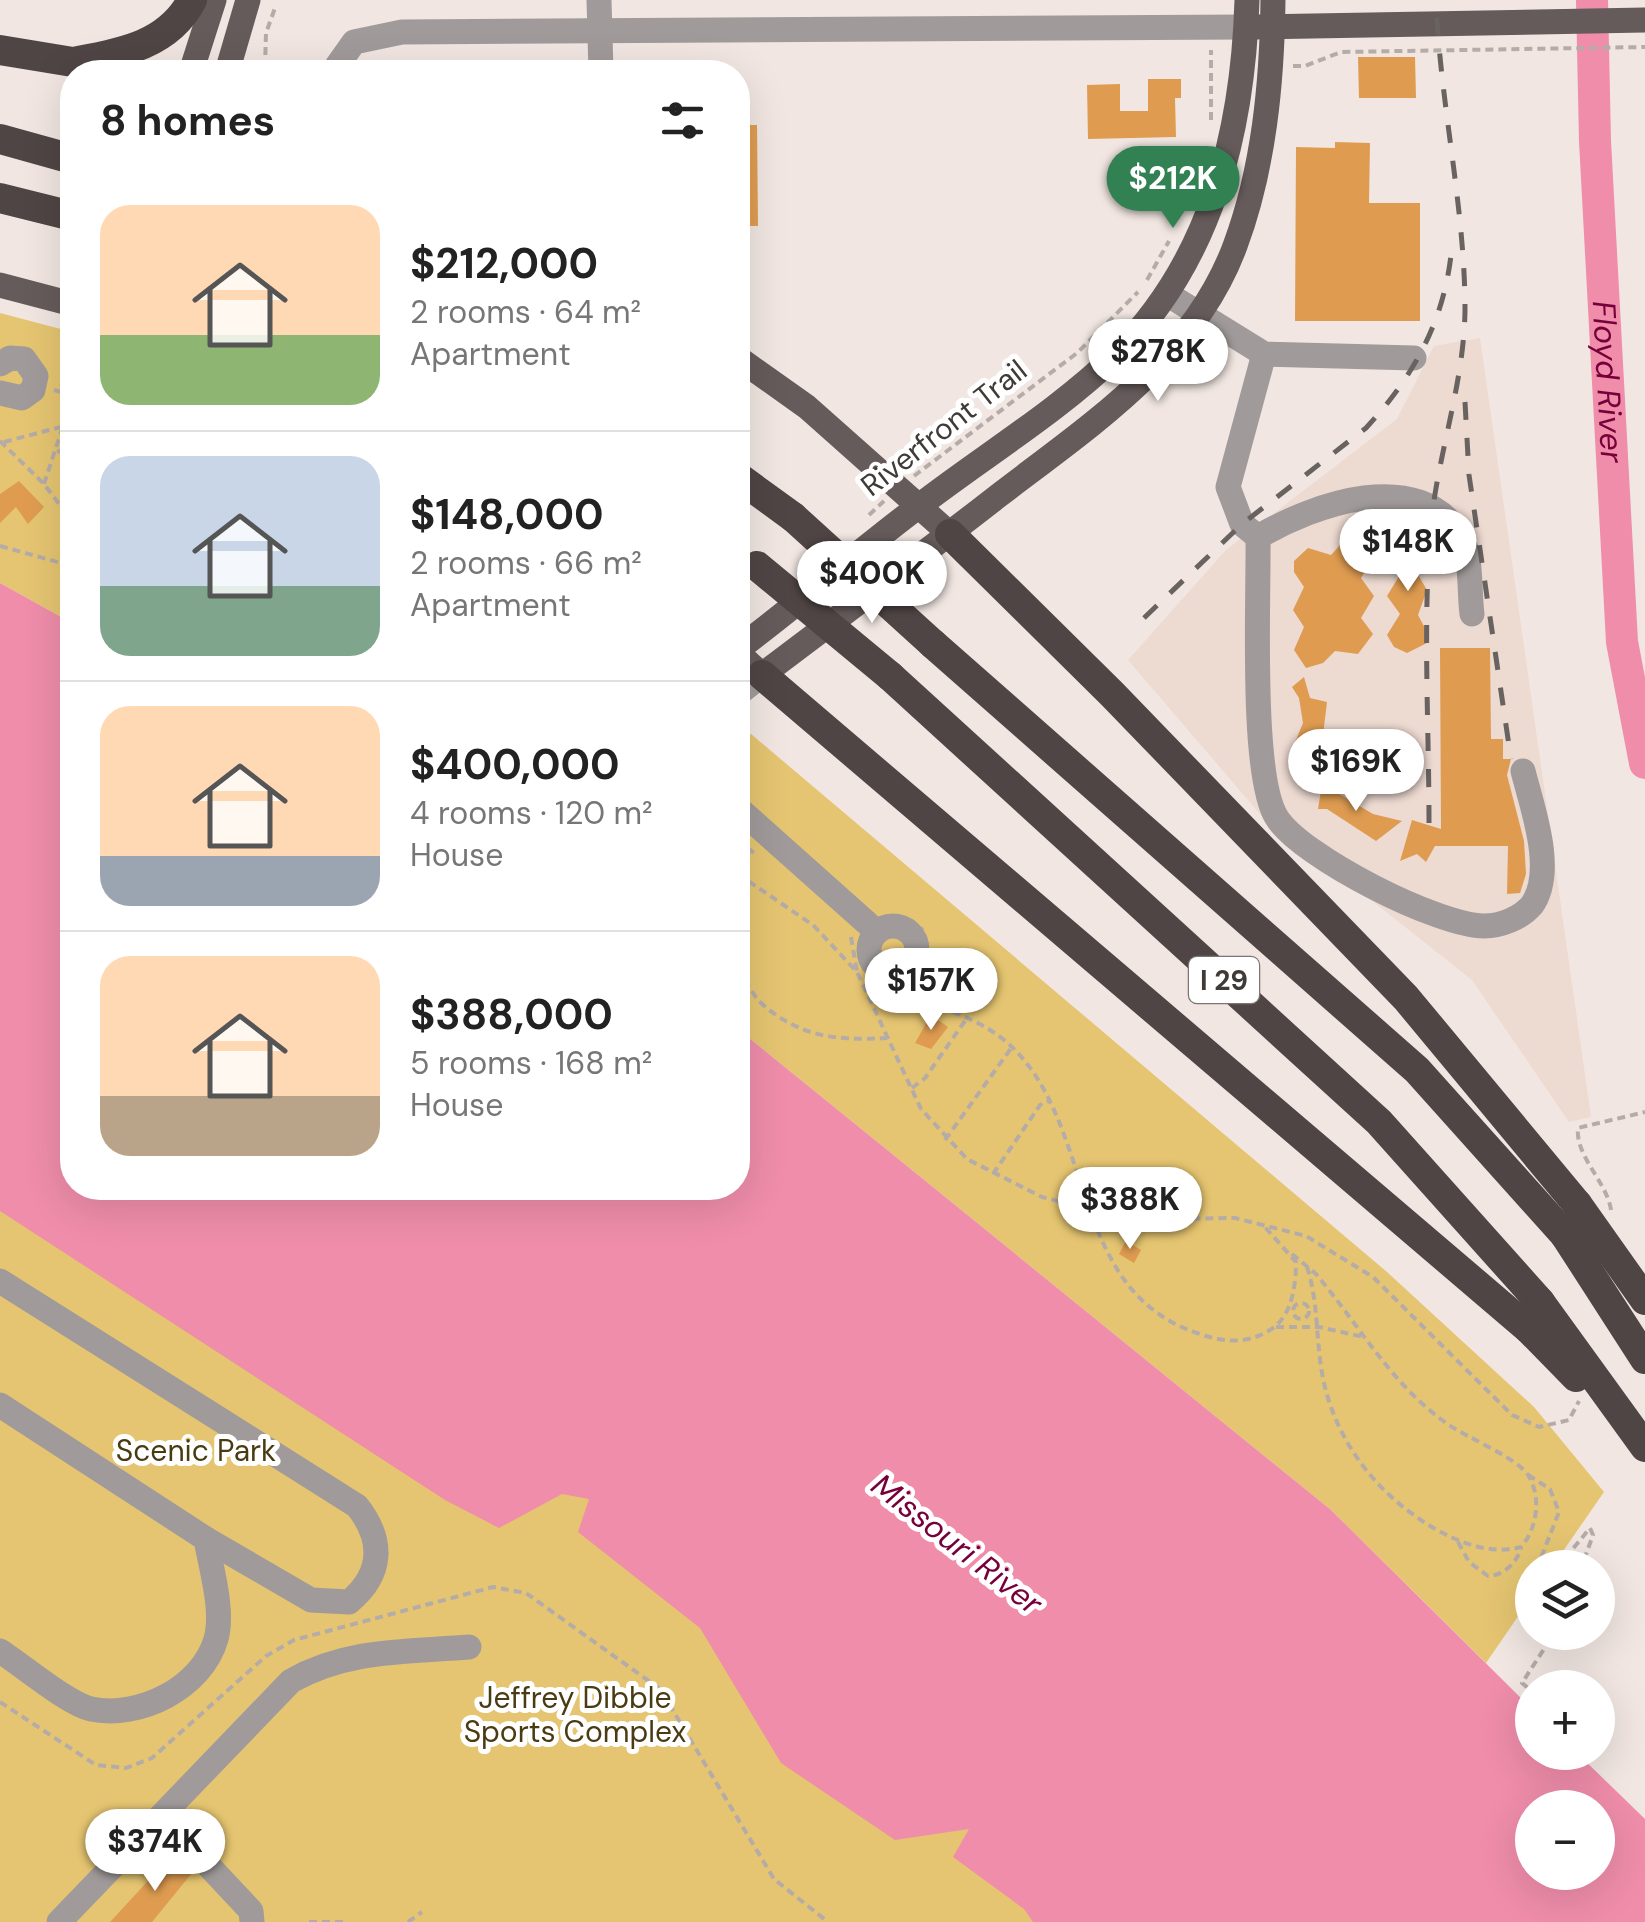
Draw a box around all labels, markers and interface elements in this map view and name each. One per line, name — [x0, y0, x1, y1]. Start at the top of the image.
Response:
text: 8 homes — [100, 93, 275, 148]
icon: filters — [655, 93, 710, 148]
pin: $212K — [1103, 146, 1243, 231]
text: $212K — [1129, 157, 1217, 199]
text: $212,000 — [410, 236, 598, 291]
icon: home — [180, 245, 300, 365]
text: 2 rooms · 64 m² — [410, 291, 641, 333]
water label: Floyd River — [1583, 300, 1633, 465]
pin: $278K — [1088, 319, 1228, 404]
text: $278K — [1110, 330, 1206, 372]
text: Apartment — [410, 333, 571, 375]
street label: Riverfront Trail — [853, 351, 1035, 505]
text: $148,000 — [410, 487, 604, 542]
icon: home — [180, 496, 300, 616]
pin: $148K — [1338, 509, 1478, 594]
text: $148K — [1362, 520, 1454, 562]
pin: $400K — [802, 541, 942, 626]
text: 2 rooms · 66 m² — [410, 542, 642, 584]
text: $400K — [819, 552, 925, 594]
text: Apartment — [410, 584, 571, 626]
pin: $169K — [1286, 729, 1426, 814]
text: $400,000 — [410, 737, 620, 792]
text: $169K — [1310, 740, 1402, 782]
icon: home — [180, 746, 300, 866]
text: 4 rooms · 120 m² — [410, 792, 653, 834]
text: House — [410, 834, 503, 876]
pin: $157K — [861, 948, 1001, 1033]
road number: I 29 — [1189, 957, 1259, 1003]
text: $157K — [887, 959, 975, 1001]
text: $388,000 — [410, 987, 613, 1042]
icon: home — [180, 996, 300, 1116]
text: 5 rooms · 168 m² — [410, 1042, 652, 1084]
text: House — [410, 1084, 503, 1126]
pin: $388K — [1060, 1167, 1200, 1252]
text: $388K — [1080, 1178, 1180, 1220]
park label: Scenic Park — [116, 1431, 276, 1470]
water label: Missouri River — [863, 1464, 1052, 1625]
map controls — [1515, 1550, 1615, 1890]
button: layers — [1515, 1550, 1615, 1650]
button: + — [1515, 1670, 1615, 1770]
park label: Jeffrey Dibble Sports Complex — [464, 1678, 686, 1751]
button: − — [1515, 1790, 1615, 1890]
pin: $374K — [85, 1809, 225, 1894]
text: $374K — [107, 1820, 203, 1862]

